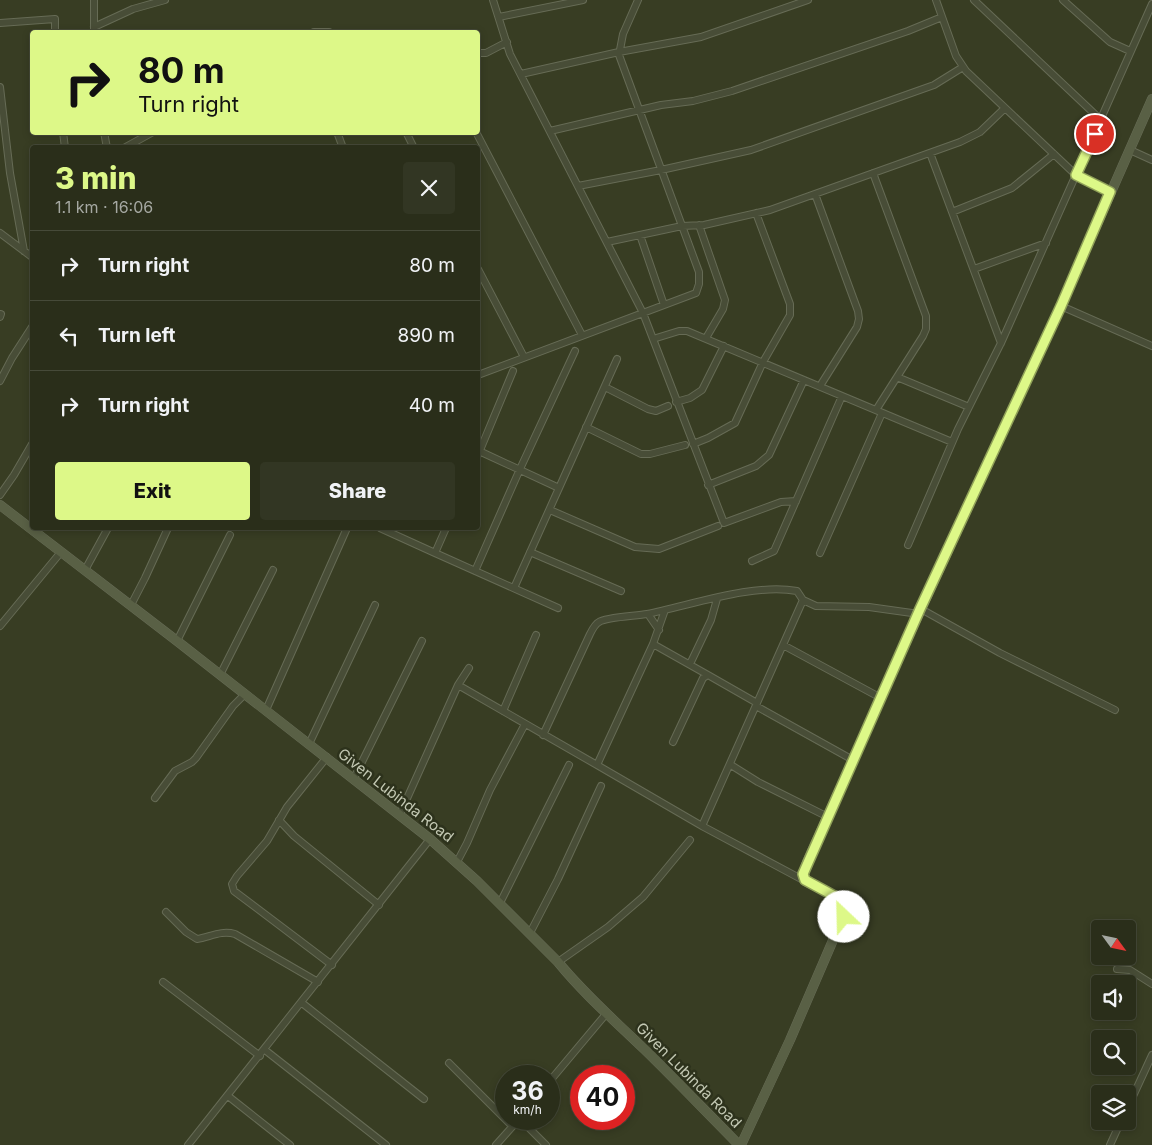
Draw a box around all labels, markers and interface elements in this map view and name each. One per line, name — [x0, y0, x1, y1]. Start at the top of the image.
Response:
text: 80 m — [138, 49, 225, 91]
icon: right — [55, 50, 120, 115]
text: Turn right — [138, 91, 239, 117]
pin — [1074, 113, 1116, 155]
icon: arrive — [1081, 120, 1109, 148]
text: 3 min — [55, 160, 137, 196]
button: close — [403, 162, 455, 214]
text: 1.1 km · 16:06 — [55, 197, 153, 217]
icon: right — [55, 252, 83, 280]
text: Turn right — [98, 254, 189, 277]
text: 80 m — [409, 254, 455, 277]
icon: left — [55, 322, 83, 350]
text: Turn left — [98, 324, 176, 347]
text: 890 m — [397, 324, 455, 347]
icon: right — [55, 392, 83, 420]
text: Turn right — [98, 394, 189, 417]
text: 40 m — [409, 394, 455, 417]
button: Exit — [55, 462, 250, 520]
button: Share — [260, 462, 455, 520]
street label: Given Lubinda Road — [334, 744, 458, 846]
position arrow — [817, 890, 869, 942]
north arrow — [1091, 920, 1136, 965]
map controls — [1091, 920, 1136, 1130]
button: sound — [1091, 975, 1136, 1020]
street label: Given Lubinda Road — [632, 1018, 746, 1132]
button: search — [1091, 1030, 1136, 1075]
speed limit sign: 40 — [570, 1065, 635, 1130]
text: 36 — [511, 1076, 544, 1106]
button: layers — [1091, 1085, 1136, 1130]
text: km/h — [513, 1102, 542, 1117]

